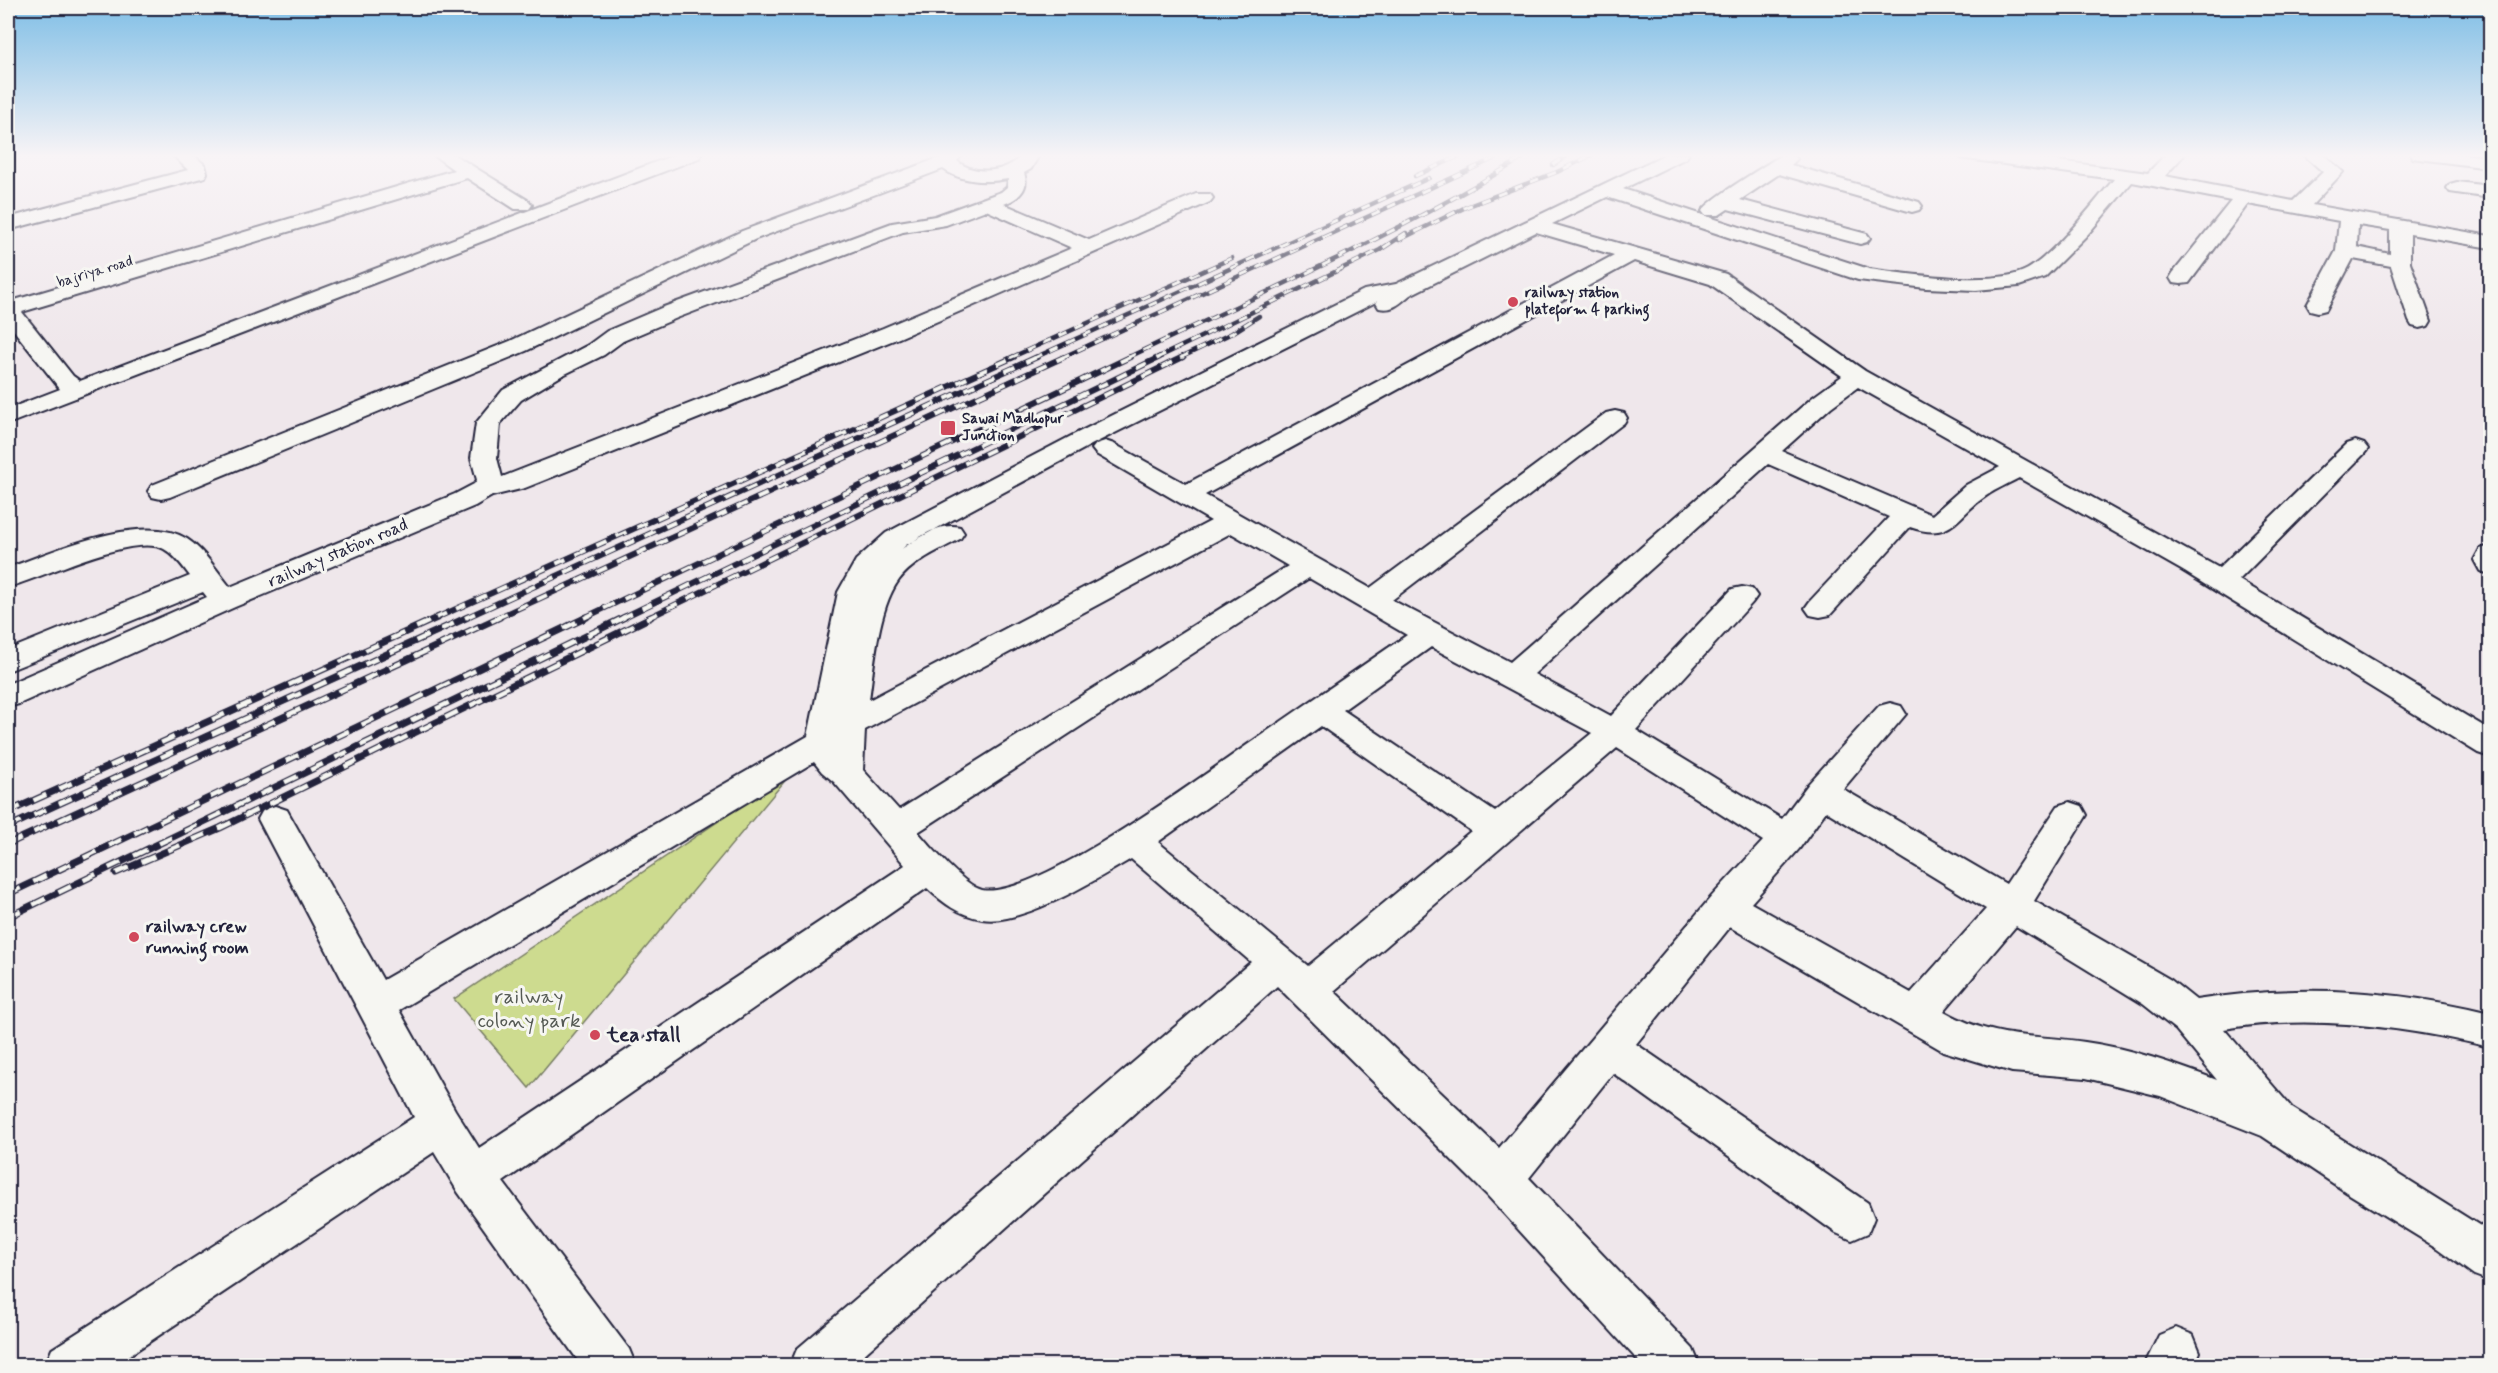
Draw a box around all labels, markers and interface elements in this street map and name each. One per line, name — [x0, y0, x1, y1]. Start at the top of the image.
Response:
street label: bajriya road — [55, 251, 135, 293]
place label: railway station plateform 4 parking — [1525, 283, 1650, 322]
marker: railway station plateform 4 parking — [1506, 295, 1520, 309]
place label: Sawai Madhopur Junction — [962, 409, 1064, 446]
marker: Sawai Madhopur Junction — [939, 419, 957, 437]
street label: railway station road — [264, 513, 412, 593]
place label: railway crew running room — [146, 915, 249, 962]
marker: railway crew running room — [127, 930, 141, 944]
park label: railway colony park — [477, 983, 581, 1035]
place label: tea stall — [606, 1021, 680, 1049]
marker: tea stall — [588, 1028, 602, 1042]

